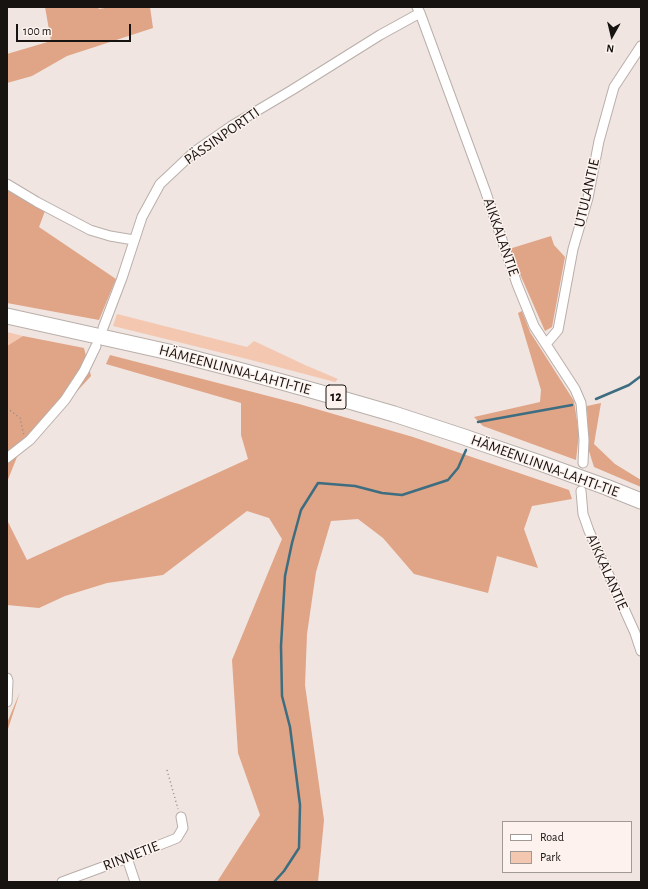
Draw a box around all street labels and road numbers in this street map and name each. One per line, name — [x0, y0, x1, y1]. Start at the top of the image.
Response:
street label: PÄSSINPORTTI — [181, 103, 263, 169]
street label: UTULANTIE — [570, 157, 604, 229]
street label: AIKKALANTIE — [479, 196, 523, 278]
street label: HÄMEENLINNA-LAHTI-TIE — [157, 341, 313, 399]
road number: 12 — [326, 385, 346, 409]
street label: HÄMEENLINNA-LAHTI-TIE — [468, 431, 622, 501]
street label: AIKKALANTIE — [582, 531, 632, 613]
street label: RINNETIE — [100, 837, 162, 875]

